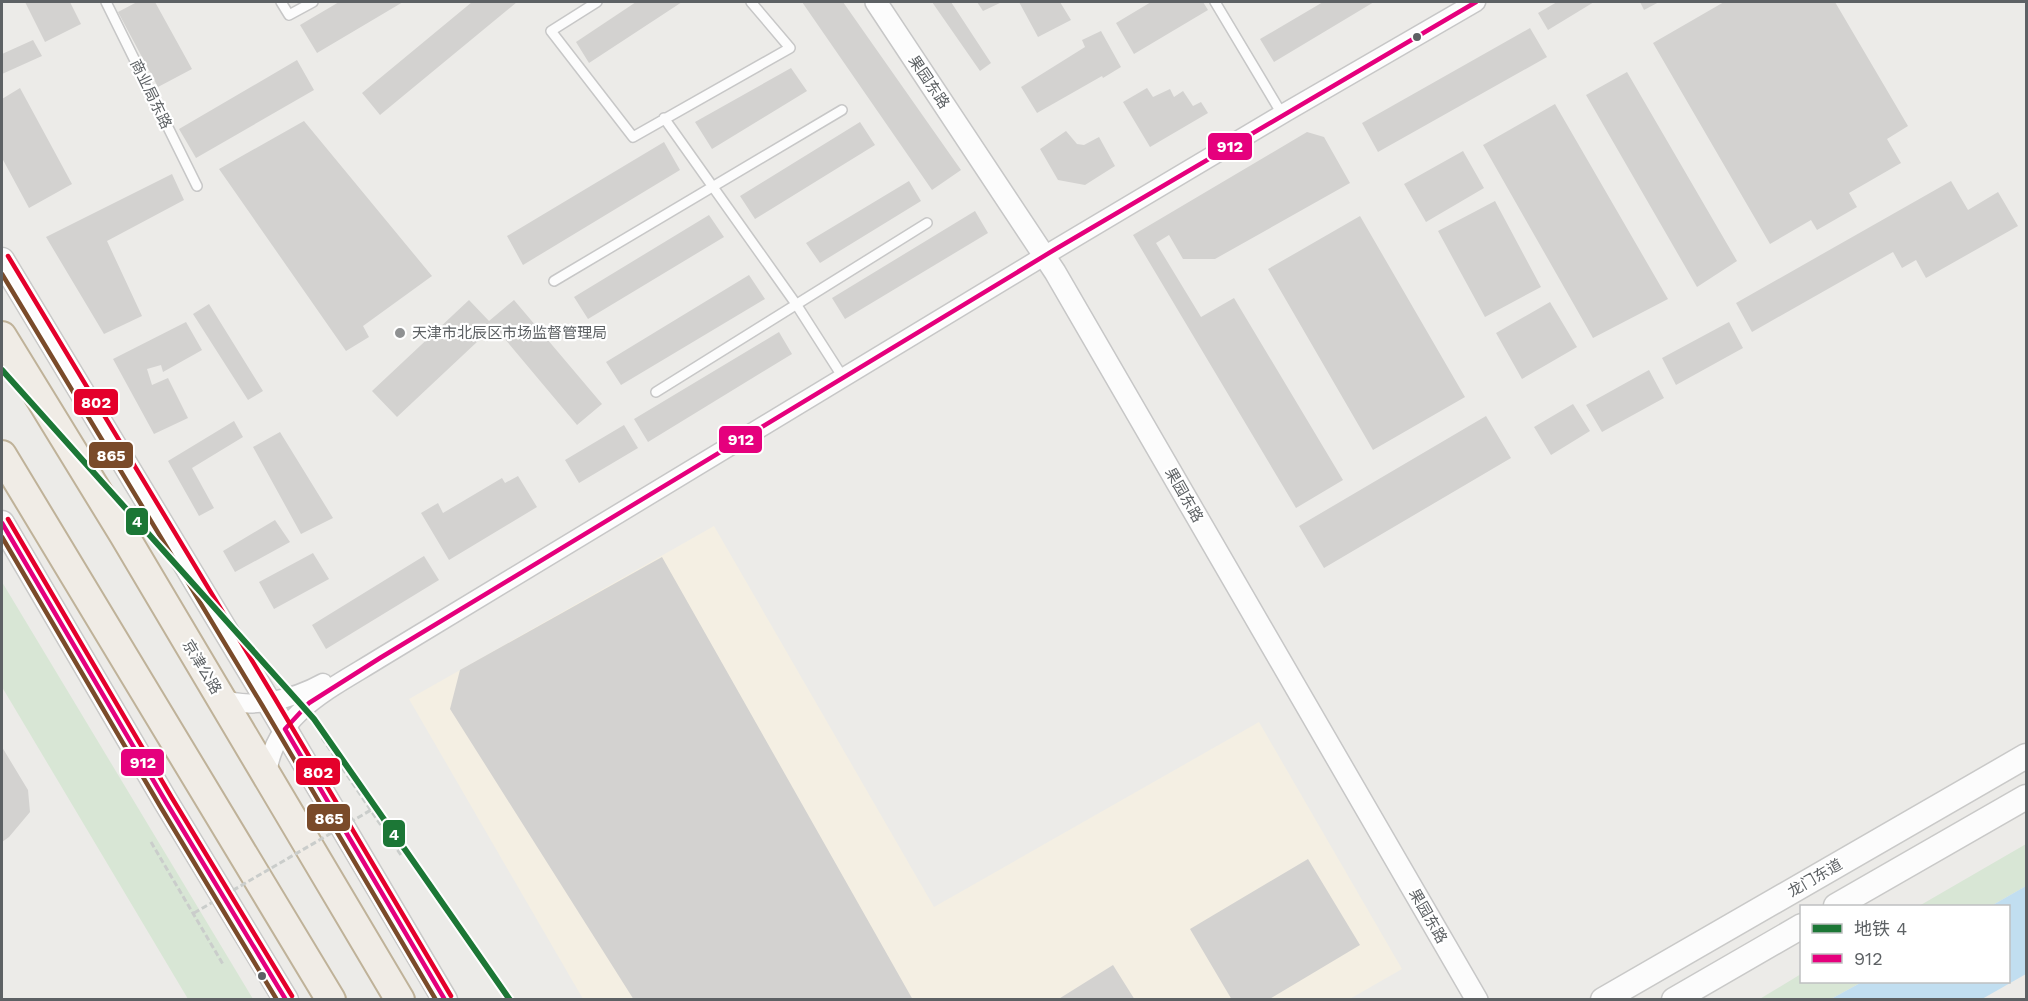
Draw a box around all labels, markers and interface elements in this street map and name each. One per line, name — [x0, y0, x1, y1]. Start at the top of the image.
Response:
unlabelled marker — [1411, 31, 1423, 43]
street label: 果园东路 — [905, 52, 953, 112]
street label: 商业局东路 — [126, 56, 176, 132]
line badge: 912 — [1207, 132, 1253, 161]
text: 912 — [1217, 137, 1243, 156]
place label: 天津市北辰区市场监督管理局 — [412, 324, 607, 342]
marker: 天津市北辰区市场监督管理局 — [393, 326, 407, 340]
line badge: 802 — [73, 388, 119, 416]
text: 802 — [81, 393, 111, 412]
line badge: 912 — [718, 425, 763, 454]
text: 912 — [728, 430, 754, 449]
line badge: 865 — [88, 441, 134, 469]
text: 865 — [96, 446, 126, 465]
street label: 果园东路 — [1161, 465, 1207, 525]
line badge: 4 — [125, 507, 149, 536]
text: 4 — [132, 512, 142, 531]
street label: 京津公路 — [179, 637, 225, 697]
line badge: 912 — [120, 748, 165, 777]
text: 912 — [130, 753, 156, 772]
line badge: 802 — [295, 757, 341, 786]
text: 802 — [303, 763, 333, 782]
line badge: 865 — [306, 803, 351, 832]
text: 865 — [314, 809, 344, 828]
line badge: 4 — [382, 819, 406, 848]
text: 4 — [389, 825, 399, 844]
street label: 龙门东道 — [1785, 855, 1845, 901]
street label: 果园东路 — [1405, 886, 1451, 946]
legend — [1800, 905, 2010, 983]
text: 地铁 4 — [1854, 918, 1907, 939]
text: 912 — [1854, 948, 1883, 969]
unlabelled marker — [256, 970, 268, 982]

